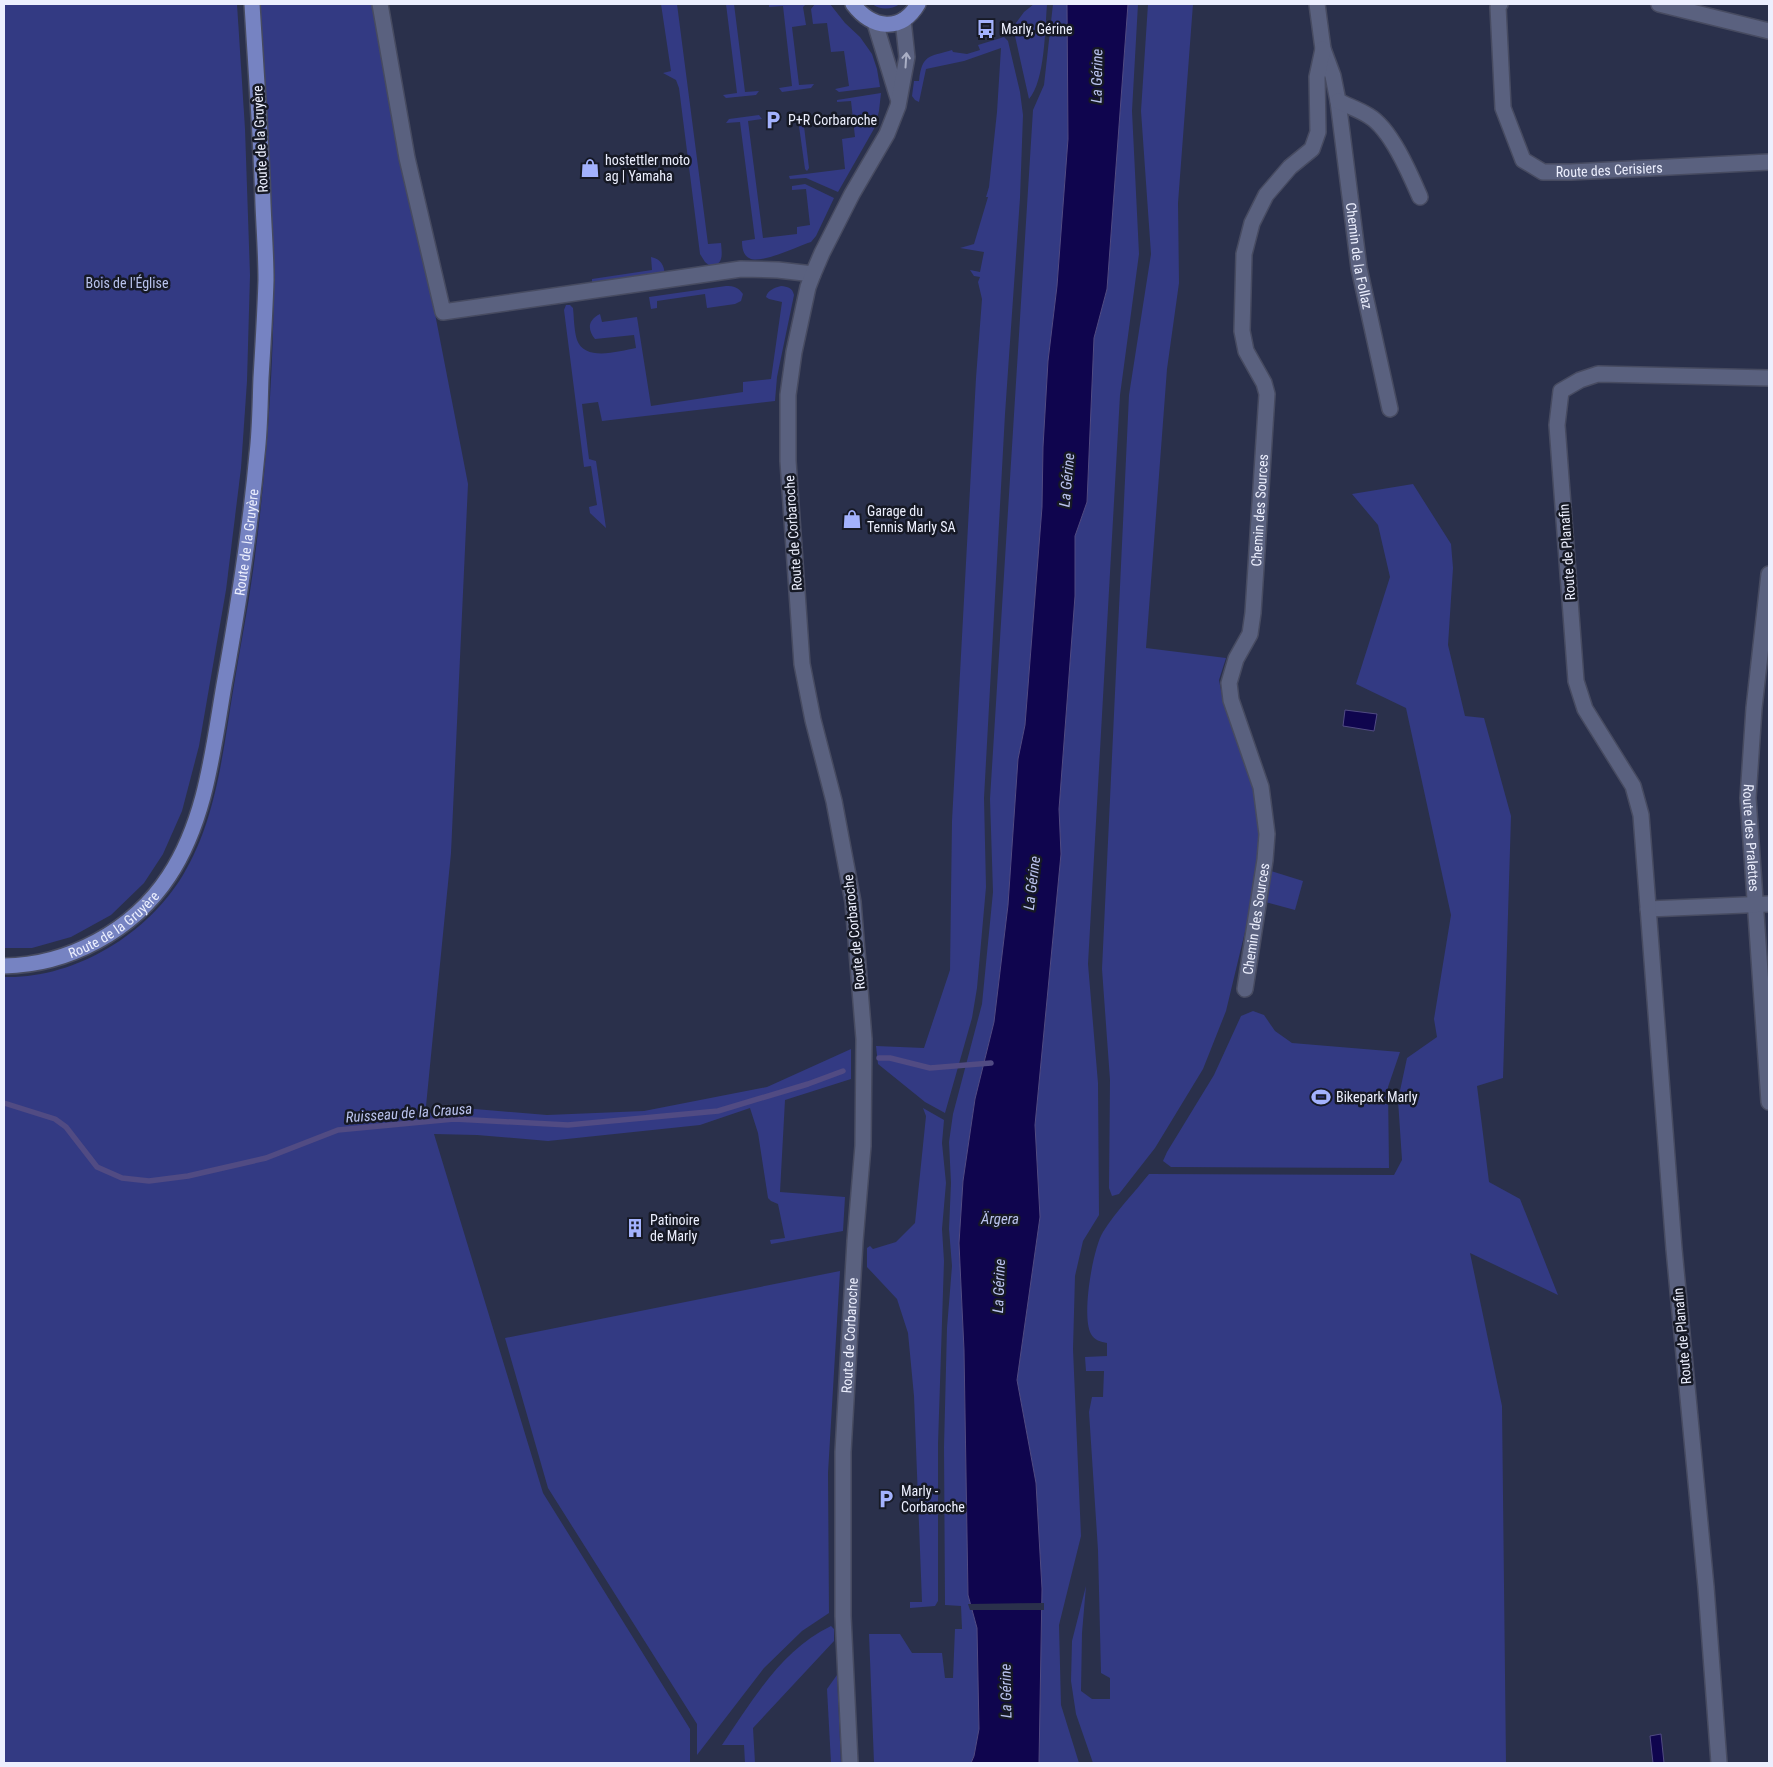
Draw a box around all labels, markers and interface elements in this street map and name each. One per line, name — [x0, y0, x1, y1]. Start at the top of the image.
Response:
bus stop icon: Marly, Gérine — [975, 18, 997, 40]
place label: Marly, Gérine — [1001, 21, 1073, 37]
water label: La Gérine — [1088, 48, 1106, 103]
one-way arrow — [902, 52, 911, 68]
street label: Route de la Gruyère — [249, 85, 271, 193]
parking icon: P+R Corbaroche — [762, 109, 784, 131]
place label: P+R Corbaroche — [788, 112, 878, 128]
place label: hostettler moto ag | Yamaha — [605, 152, 690, 184]
shop icon: hostettler moto ag | Yamaha — [579, 157, 601, 179]
street label: Route des Cerisiers — [1556, 159, 1663, 180]
street label: Chemin de la Follaz — [1343, 202, 1376, 311]
park label: Bois de l'Église — [86, 274, 169, 291]
water label: La Gérine — [1056, 452, 1078, 508]
street label: Chemin des Sources — [1248, 453, 1271, 567]
street label: Route de Corbaroche — [781, 474, 805, 591]
street label: Route de la Gruyère — [231, 488, 261, 597]
place label: Garage du Tennis Marly SA — [867, 503, 956, 535]
street label: Route de Planafin — [1556, 503, 1578, 601]
shop icon: Garage du Tennis Marly SA — [841, 508, 863, 530]
street label: Route des Pralettes — [1740, 784, 1762, 892]
water label: La Gérine — [1020, 855, 1044, 911]
street label: Chemin des Sources — [1239, 862, 1272, 976]
street label: Route de Corbaroche — [840, 873, 868, 990]
street label: Route de la Gruyère — [66, 888, 163, 961]
sports icon: Bikepark Marly — [1310, 1086, 1332, 1108]
place label: Bikepark Marly — [1336, 1089, 1418, 1105]
water label: Ruisseau de la Crausa — [345, 1100, 473, 1126]
water label: Ärgera — [980, 1210, 1019, 1228]
place label: Patinoire de Marly — [650, 1212, 700, 1244]
building icon: Patinoire de Marly — [624, 1217, 646, 1239]
water label: La Gérine — [989, 1258, 1009, 1313]
street label: Route de Corbaroche — [838, 1277, 861, 1394]
street label: Route de Planafin — [1670, 1287, 1694, 1385]
place label: Marly - Corbaroche — [901, 1483, 965, 1515]
parking icon: Marly - Corbaroche — [875, 1488, 897, 1510]
water label: La Gérine — [997, 1663, 1015, 1718]

